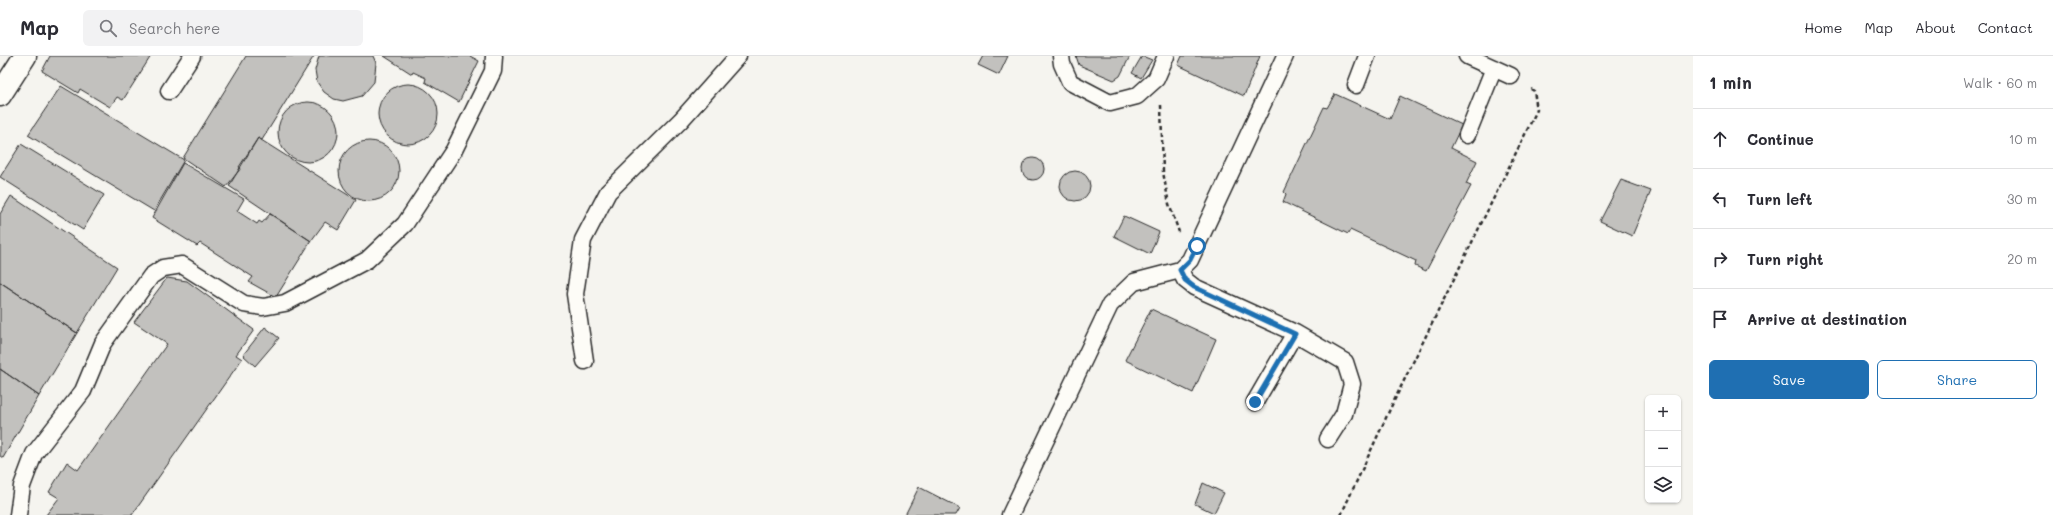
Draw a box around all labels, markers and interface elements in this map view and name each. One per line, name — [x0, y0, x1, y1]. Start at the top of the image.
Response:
search box — [83, 10, 363, 46]
text: Map — [20, 15, 59, 40]
icon: search — [97, 17, 119, 39]
text: Search here — [129, 18, 220, 38]
text: Home — [1804, 18, 1842, 37]
text: Map — [1864, 18, 1893, 37]
text: About — [1915, 18, 1956, 37]
text: Contact — [1978, 18, 2033, 37]
text: 1 min — [1709, 71, 1752, 93]
text: Walk · 60 m — [1963, 74, 2037, 91]
icon: ahead — [1709, 128, 1731, 150]
text: Continue — [1747, 129, 1814, 149]
text: 10 m — [2009, 130, 2037, 147]
icon: left — [1709, 188, 1731, 210]
text: Turn left — [1747, 189, 1812, 209]
text: 30 m — [2007, 190, 2037, 207]
route start — [1188, 237, 1206, 255]
icon: right — [1709, 248, 1731, 270]
text: Turn right — [1747, 249, 1824, 269]
text: 20 m — [2007, 250, 2037, 267]
icon: arrive — [1709, 308, 1731, 330]
text: Arrive at destination — [1747, 309, 1907, 329]
button: Save — [1709, 360, 1869, 399]
button: Share — [1877, 360, 2037, 399]
route end — [1246, 393, 1264, 411]
map controls — [1645, 395, 1681, 503]
button: + — [1645, 395, 1681, 431]
button: − — [1645, 431, 1681, 467]
button: layers — [1645, 467, 1681, 503]

